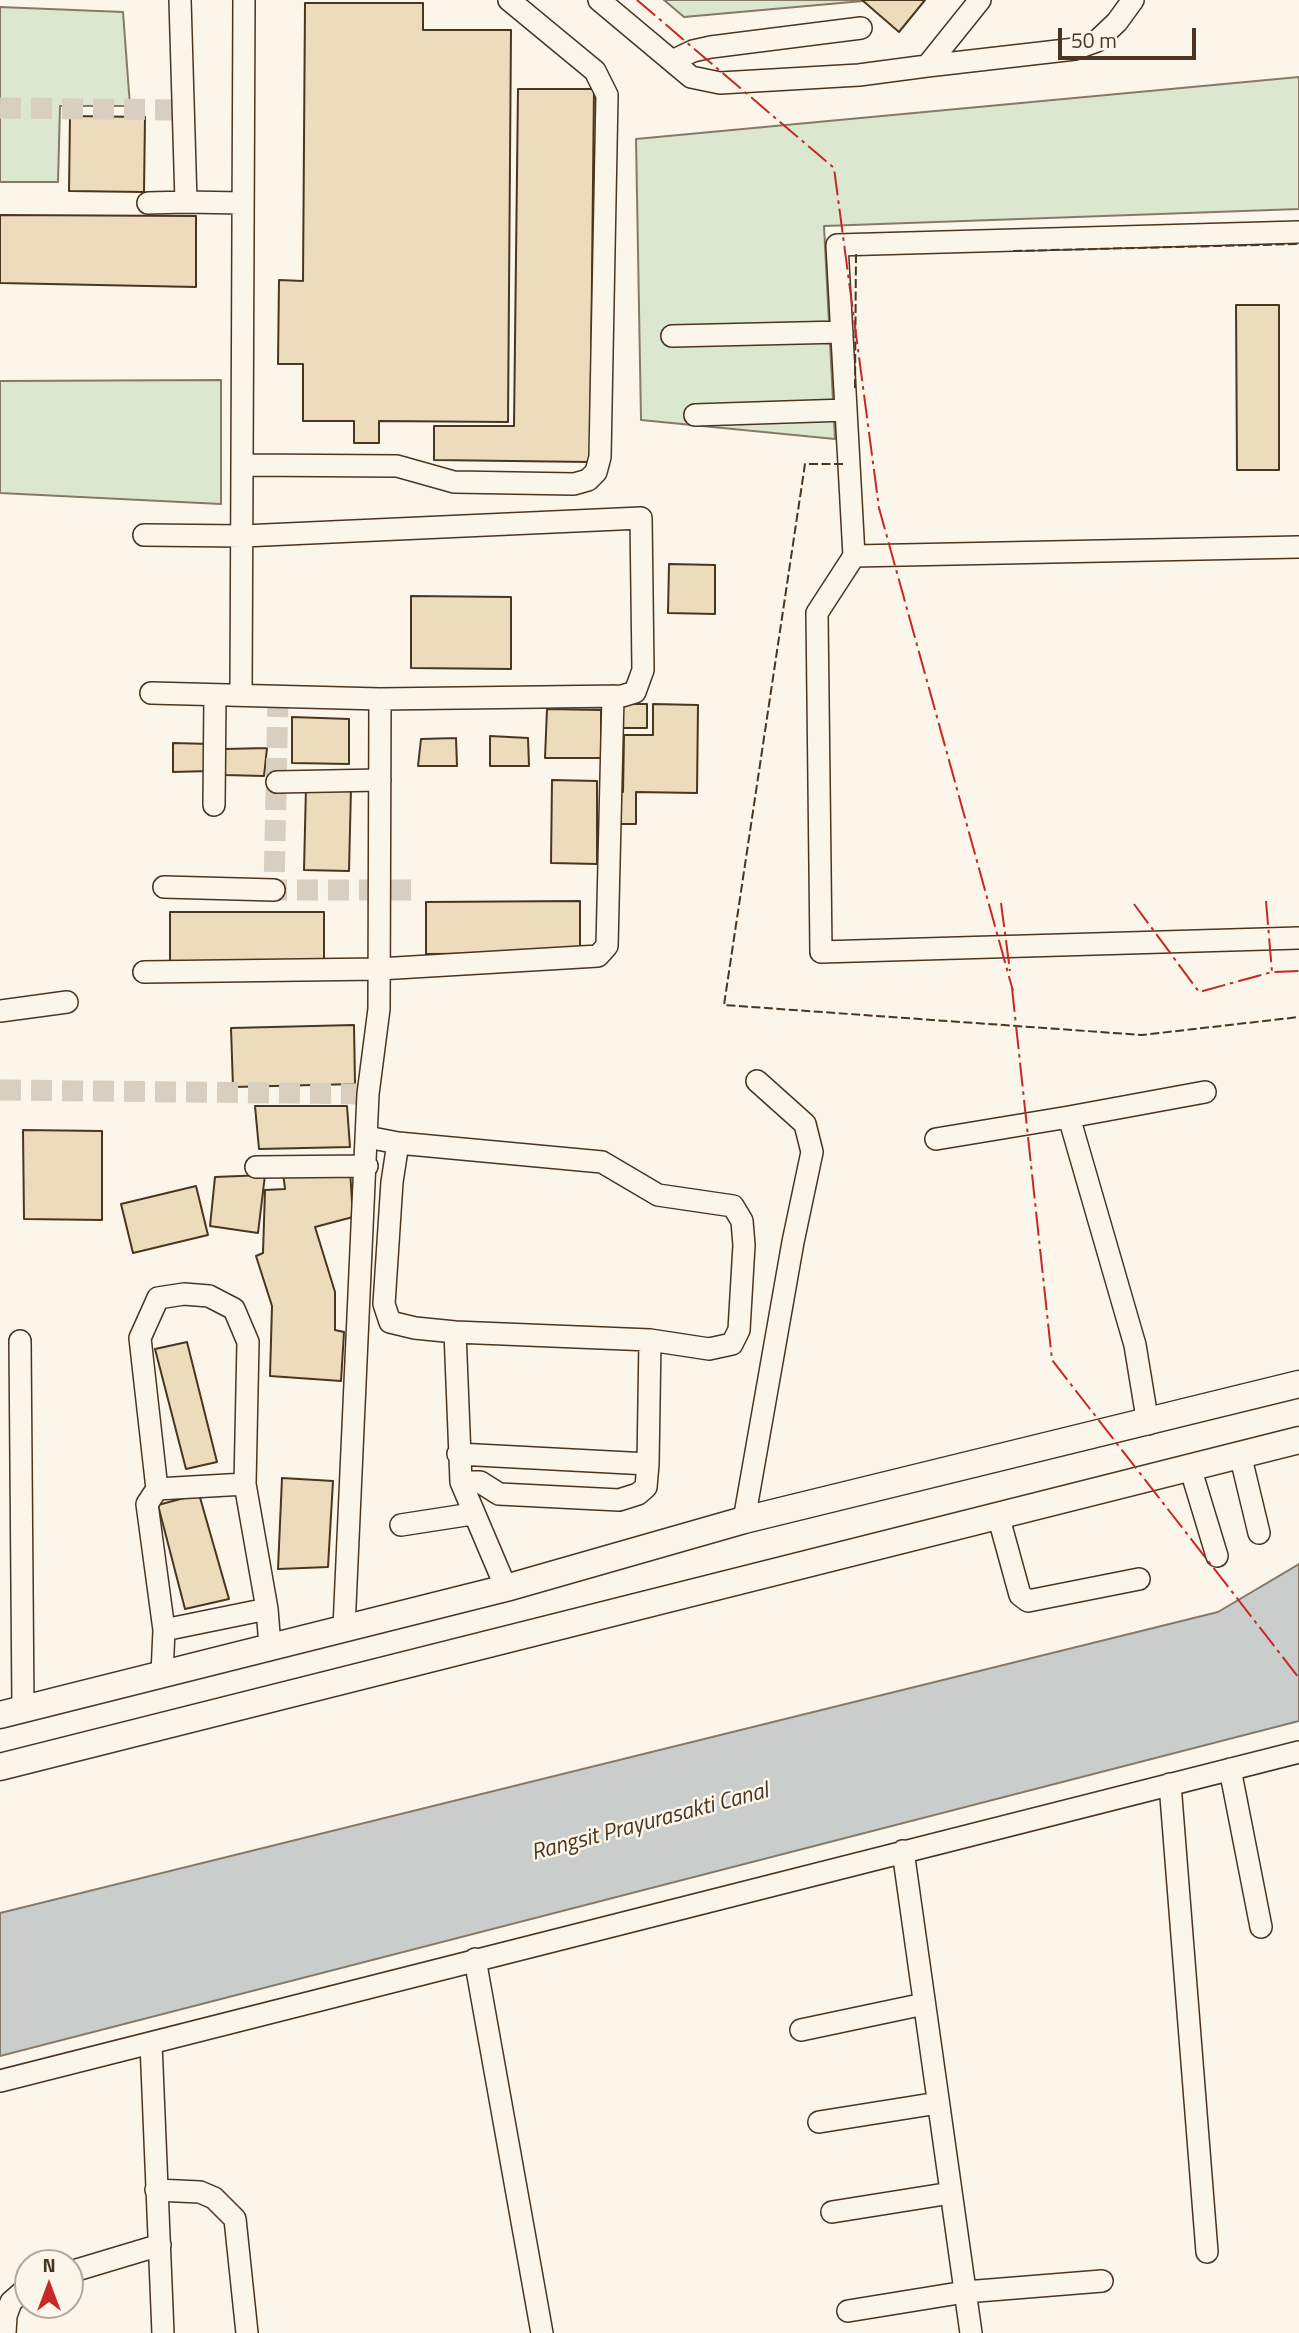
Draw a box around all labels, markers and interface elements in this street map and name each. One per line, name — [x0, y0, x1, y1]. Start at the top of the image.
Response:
scale bar — [1061, 14, 1199, 58]
text: 50 m — [1071, 24, 1117, 56]
water label: Rangsit Prayurasakti Canal — [528, 1778, 772, 1868]
north arrow — [14, 2249, 84, 2319]
text: N — [42, 2250, 56, 2279]

